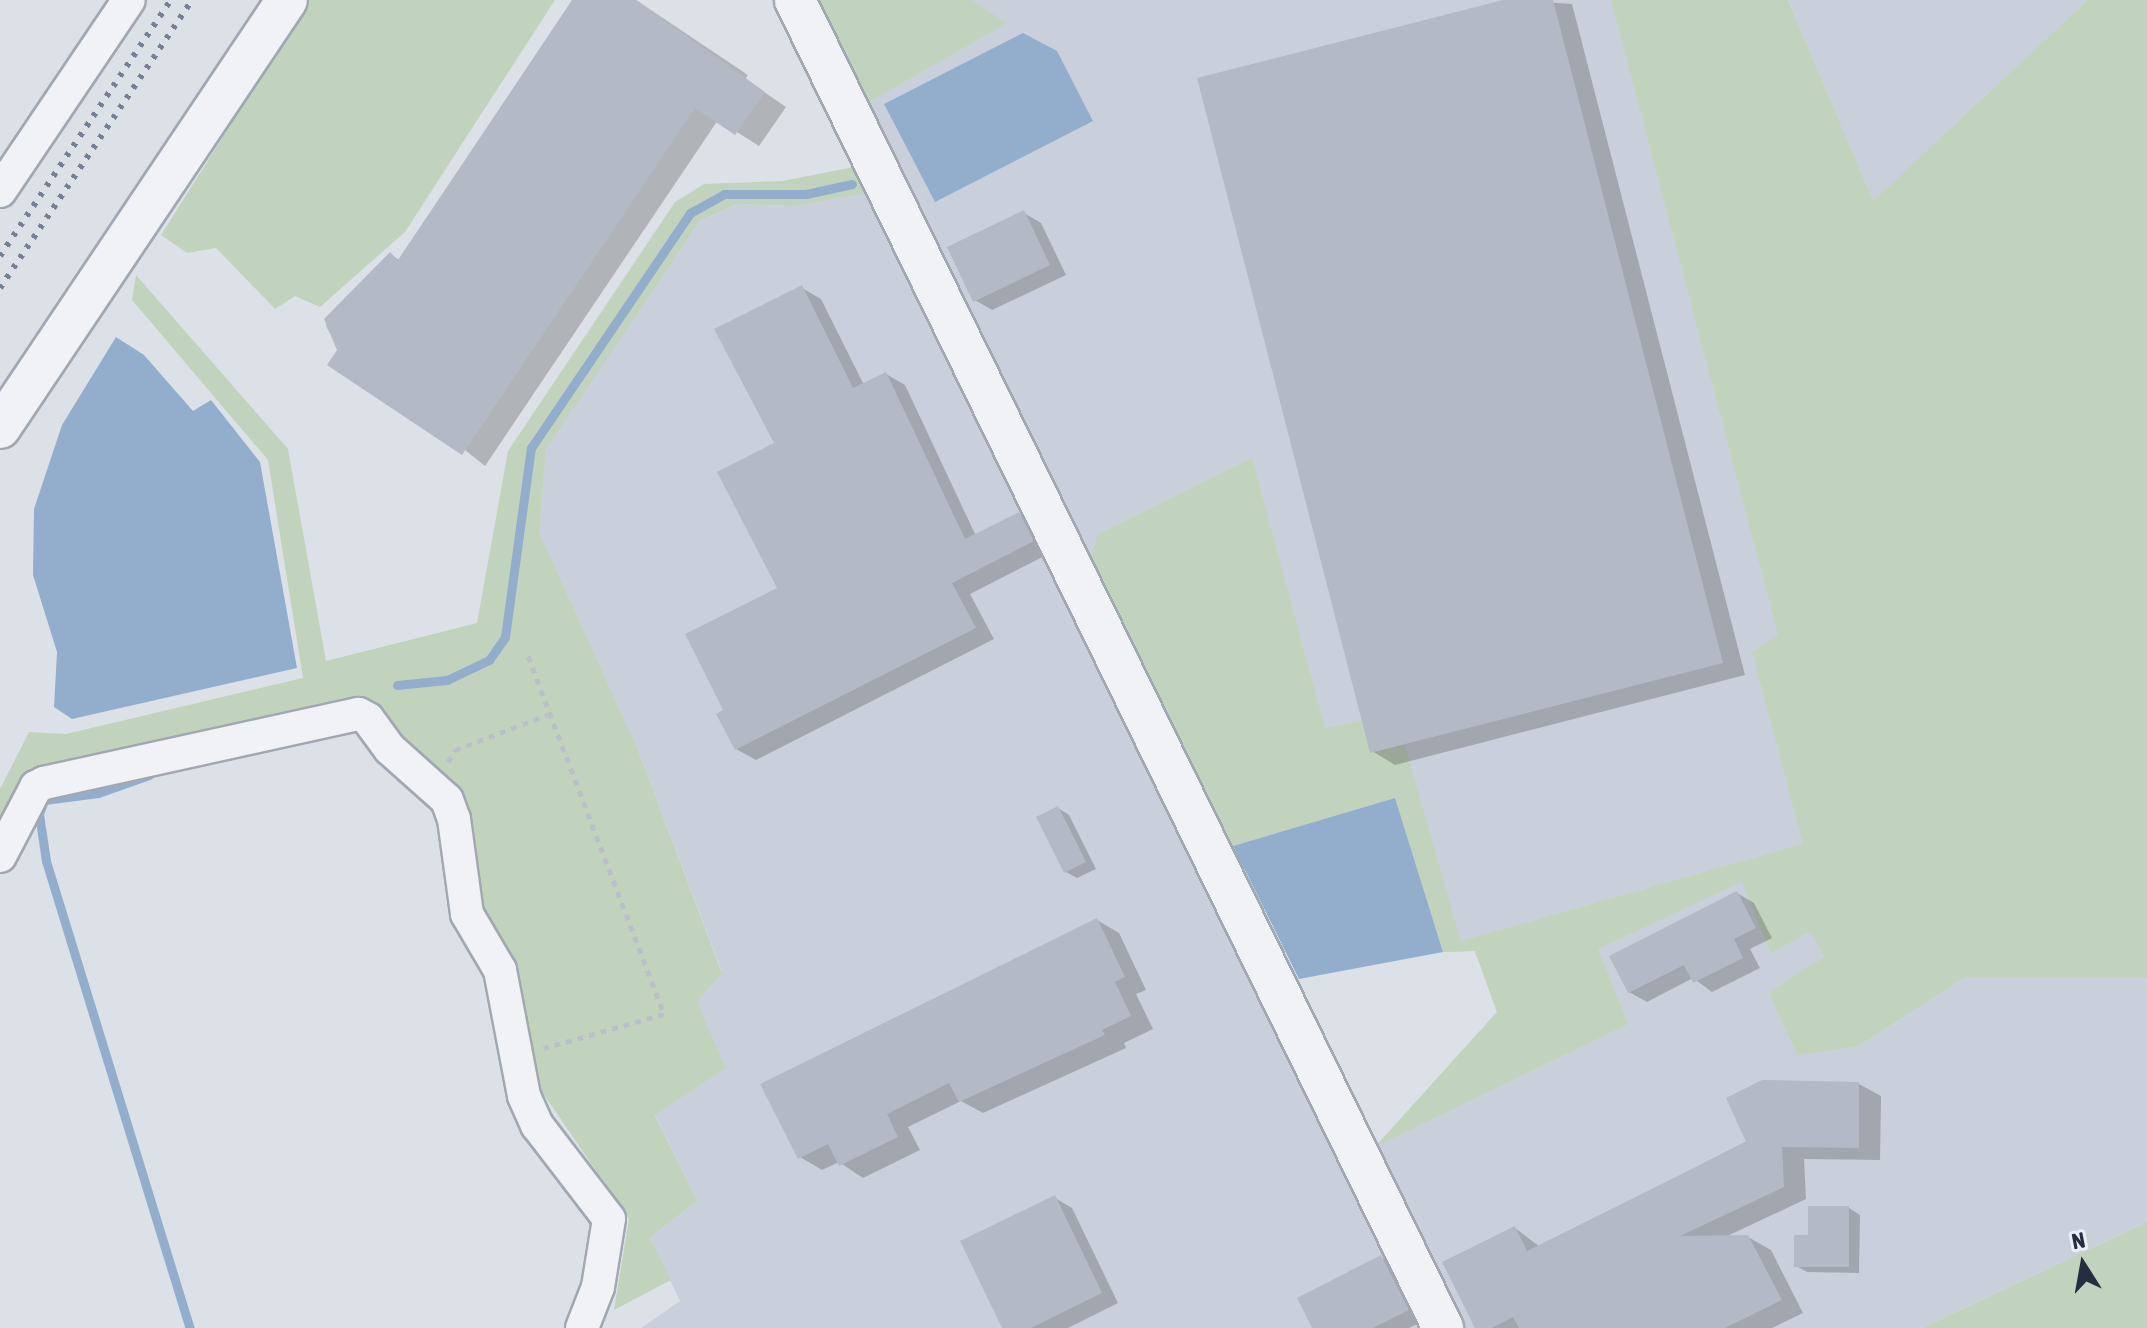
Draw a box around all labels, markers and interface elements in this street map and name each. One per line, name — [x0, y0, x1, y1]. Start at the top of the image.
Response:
north arrow — [2043, 1224, 2123, 1304]
text: N — [2070, 1226, 2087, 1254]

